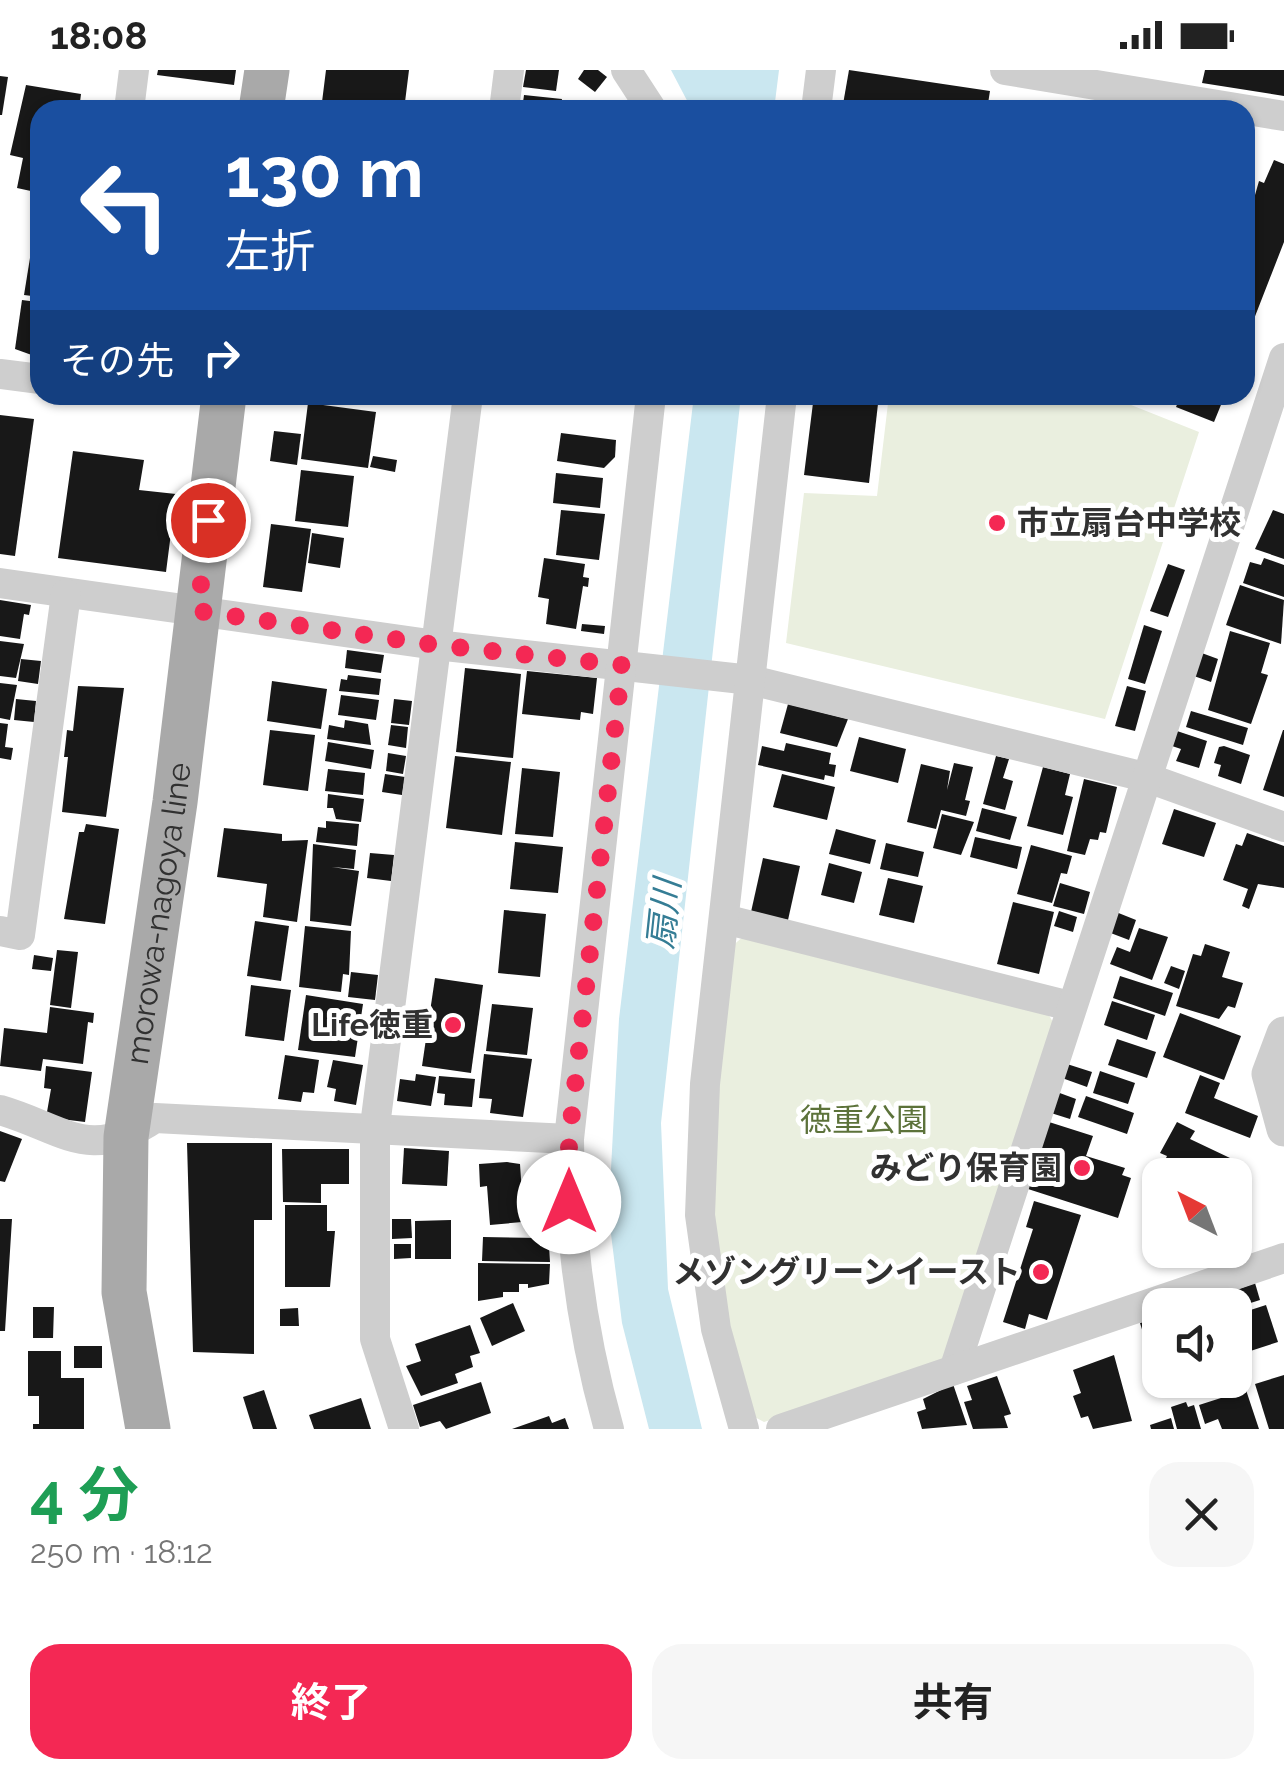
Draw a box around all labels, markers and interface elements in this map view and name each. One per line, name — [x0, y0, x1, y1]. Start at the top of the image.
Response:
text: 18:08 — [50, 13, 147, 58]
text: 130 m — [225, 131, 424, 213]
icon: left — [60, 140, 190, 270]
text: 左折 — [225, 225, 315, 278]
icon: right — [194, 330, 249, 385]
text: その先 — [60, 338, 174, 383]
pin — [166, 478, 251, 563]
icon: arrive — [181, 493, 236, 548]
place label: 市立扇台中学校 — [1017, 504, 1241, 541]
marker: 市立扇台中学校 — [986, 512, 1008, 534]
street label: morowa-nagoya line — [118, 761, 198, 1067]
water label: 扇川 — [639, 873, 688, 951]
place label: Life徳重 — [311, 1006, 433, 1043]
marker: Life徳重 — [442, 1014, 464, 1036]
park label: 徳重公園 — [800, 1101, 928, 1138]
place label: みどり保育園 — [870, 1149, 1062, 1186]
position arrow — [517, 1150, 621, 1254]
marker: みどり保育園 — [1071, 1157, 1093, 1179]
north arrow — [1142, 1158, 1252, 1268]
map controls — [1142, 1158, 1252, 1398]
place label: メゾングリーンイースト — [672, 1253, 1021, 1290]
marker: メゾングリーンイースト — [1030, 1261, 1052, 1283]
button: sound — [1142, 1288, 1252, 1398]
text: 4 分 — [30, 1460, 139, 1530]
button: close — [1149, 1462, 1254, 1567]
text: 250 m · 18:12 — [30, 1533, 213, 1570]
button: 終了 — [30, 1644, 632, 1759]
button: 共有 — [652, 1644, 1254, 1759]

